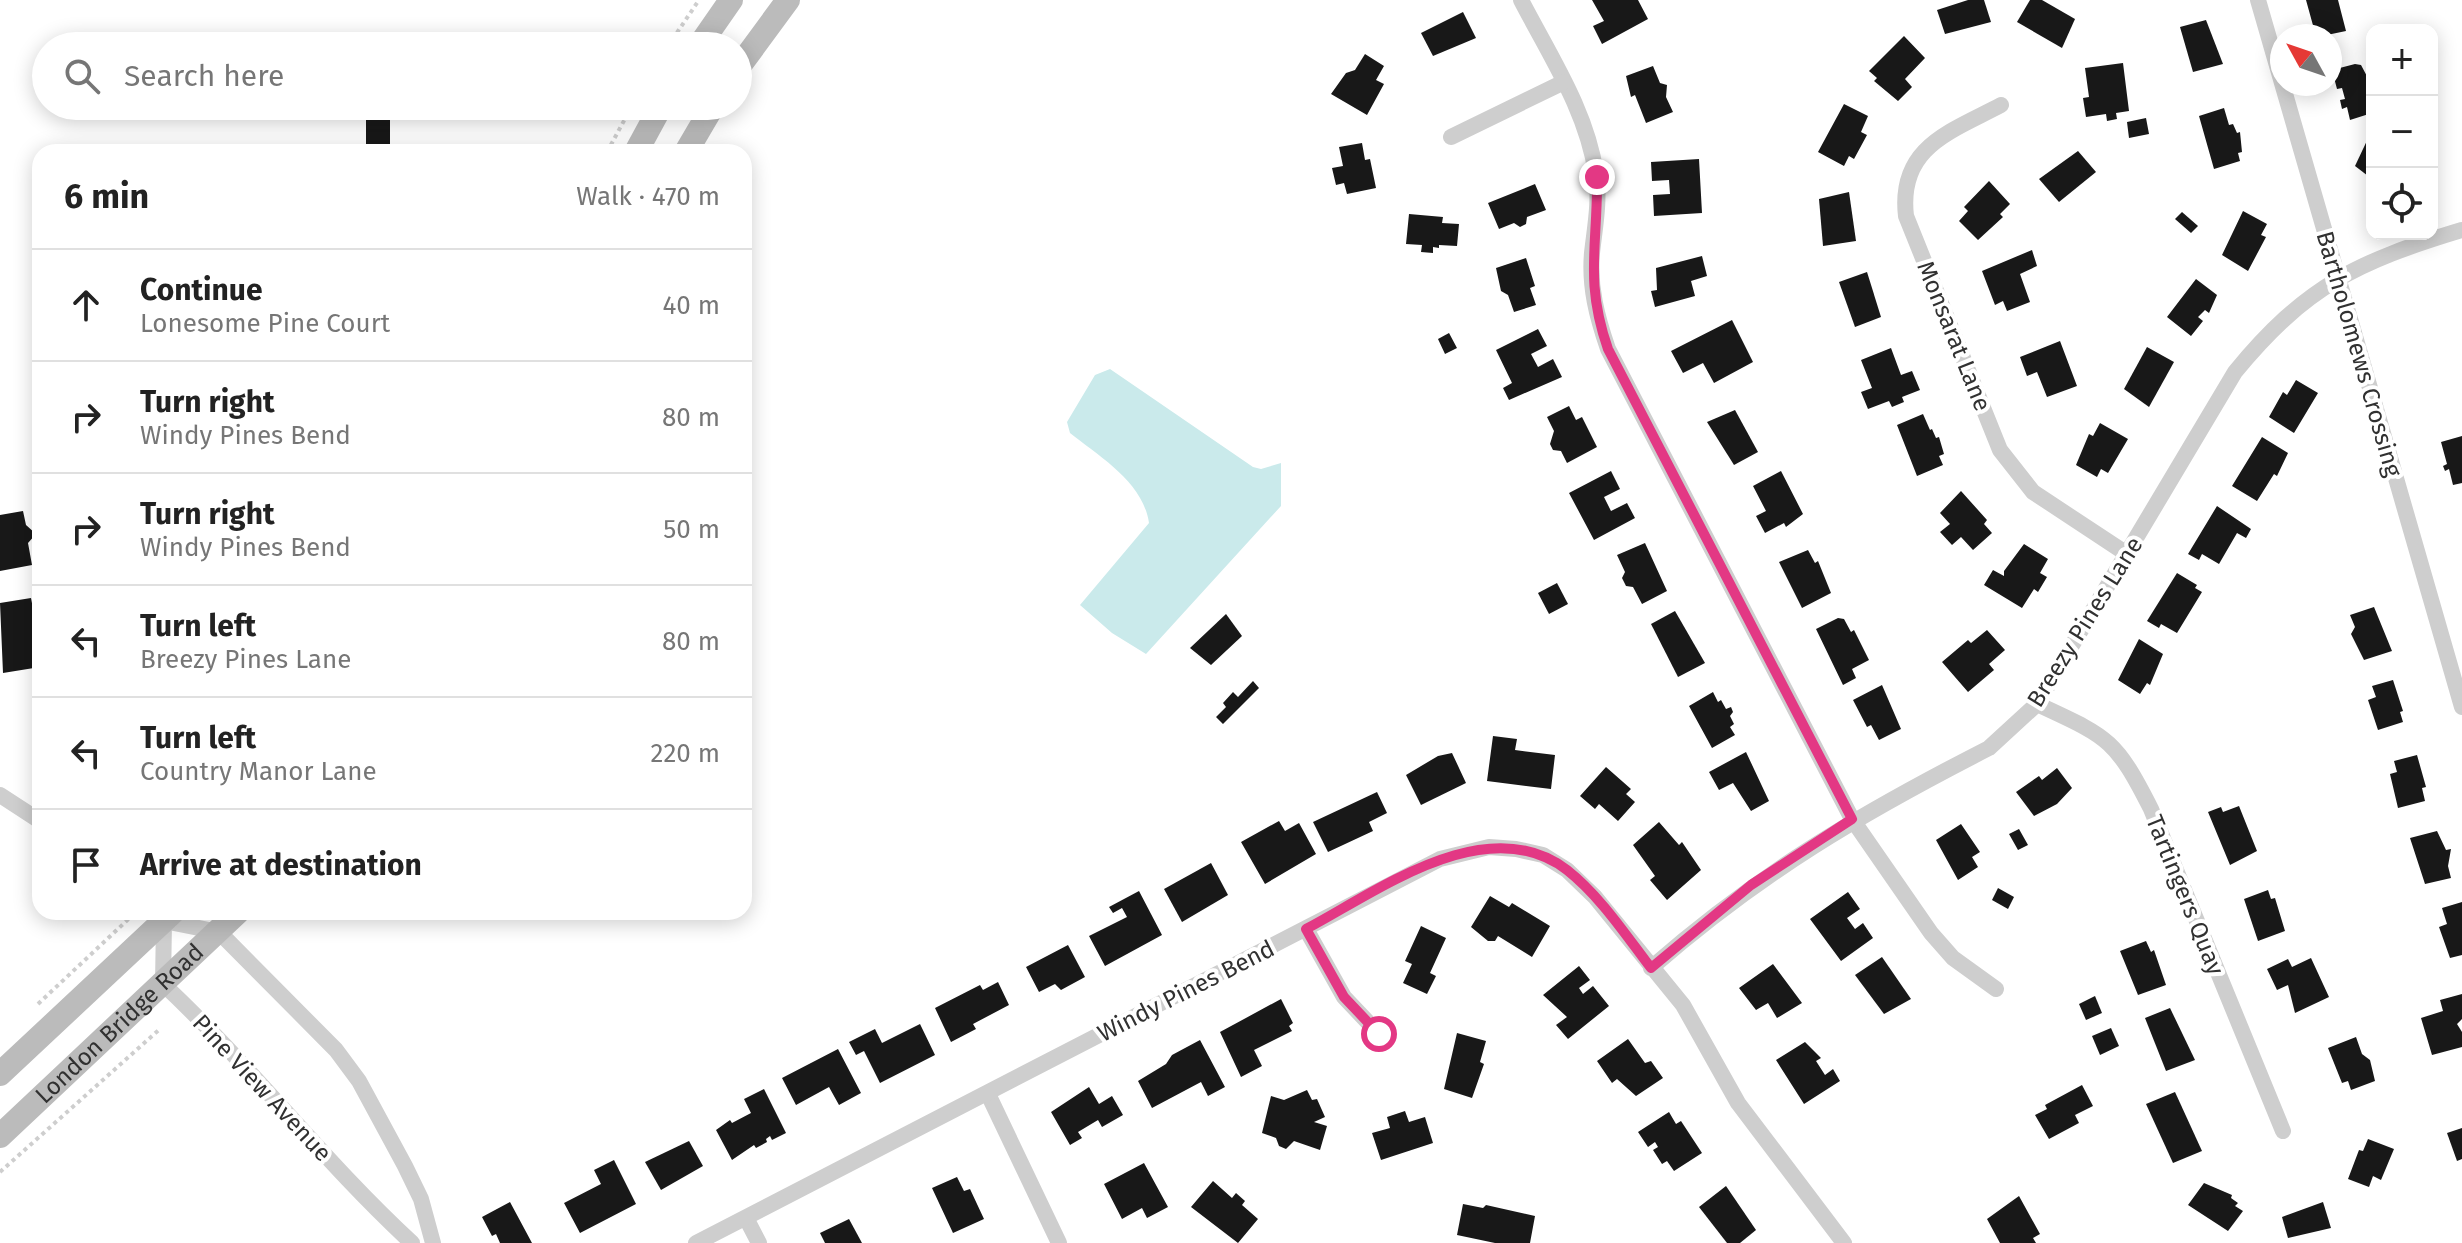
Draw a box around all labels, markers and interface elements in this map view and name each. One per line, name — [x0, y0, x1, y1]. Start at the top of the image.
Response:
north arrow — [2270, 24, 2342, 96]
map controls — [2366, 24, 2438, 240]
button: + — [2366, 24, 2438, 96]
search box — [32, 32, 752, 120]
icon: search — [60, 54, 104, 98]
text: Search here — [124, 58, 284, 94]
button: − — [2366, 96, 2438, 168]
route end — [1579, 159, 1615, 195]
button: locate — [2366, 168, 2438, 240]
text: 6 min — [64, 176, 149, 217]
text: Walk · 470 m — [576, 181, 720, 212]
street label: Bartholomews Crossing — [2311, 228, 2408, 481]
street label: Monsarat Lane — [1911, 257, 1997, 415]
text: Continue — [140, 272, 263, 308]
icon: ahead — [64, 283, 108, 327]
text: 40 m — [662, 290, 720, 321]
text: Lonesome Pine Court — [140, 308, 390, 339]
text: Turn right — [140, 384, 275, 420]
icon: right — [64, 395, 108, 439]
text: 80 m — [662, 402, 720, 433]
text: Windy Pines Bend — [140, 420, 351, 451]
text: Turn right — [140, 496, 275, 532]
icon: right — [64, 507, 108, 551]
text: 50 m — [663, 514, 720, 545]
text: Windy Pines Bend — [140, 532, 351, 563]
street label: Breezy Pines Lane — [2021, 532, 2149, 712]
text: Turn left — [140, 608, 256, 644]
icon: left — [64, 619, 108, 663]
text: 80 m — [662, 626, 720, 657]
text: Breezy Pines Lane — [140, 644, 351, 675]
text: Turn left — [140, 720, 256, 756]
icon: left — [64, 731, 108, 775]
text: 220 m — [651, 738, 720, 769]
text: Country Manor Lane — [140, 756, 377, 787]
street label: Tartingers Quay — [2140, 811, 2230, 979]
icon: arrive — [64, 843, 108, 887]
text: Arrive at destination — [140, 847, 422, 883]
street label: Windy Pines Bend — [1093, 934, 1279, 1048]
street label: London Bridge Road — [30, 938, 209, 1109]
street label: Pine View Avenue — [187, 1009, 337, 1167]
route start — [1361, 1016, 1397, 1052]

